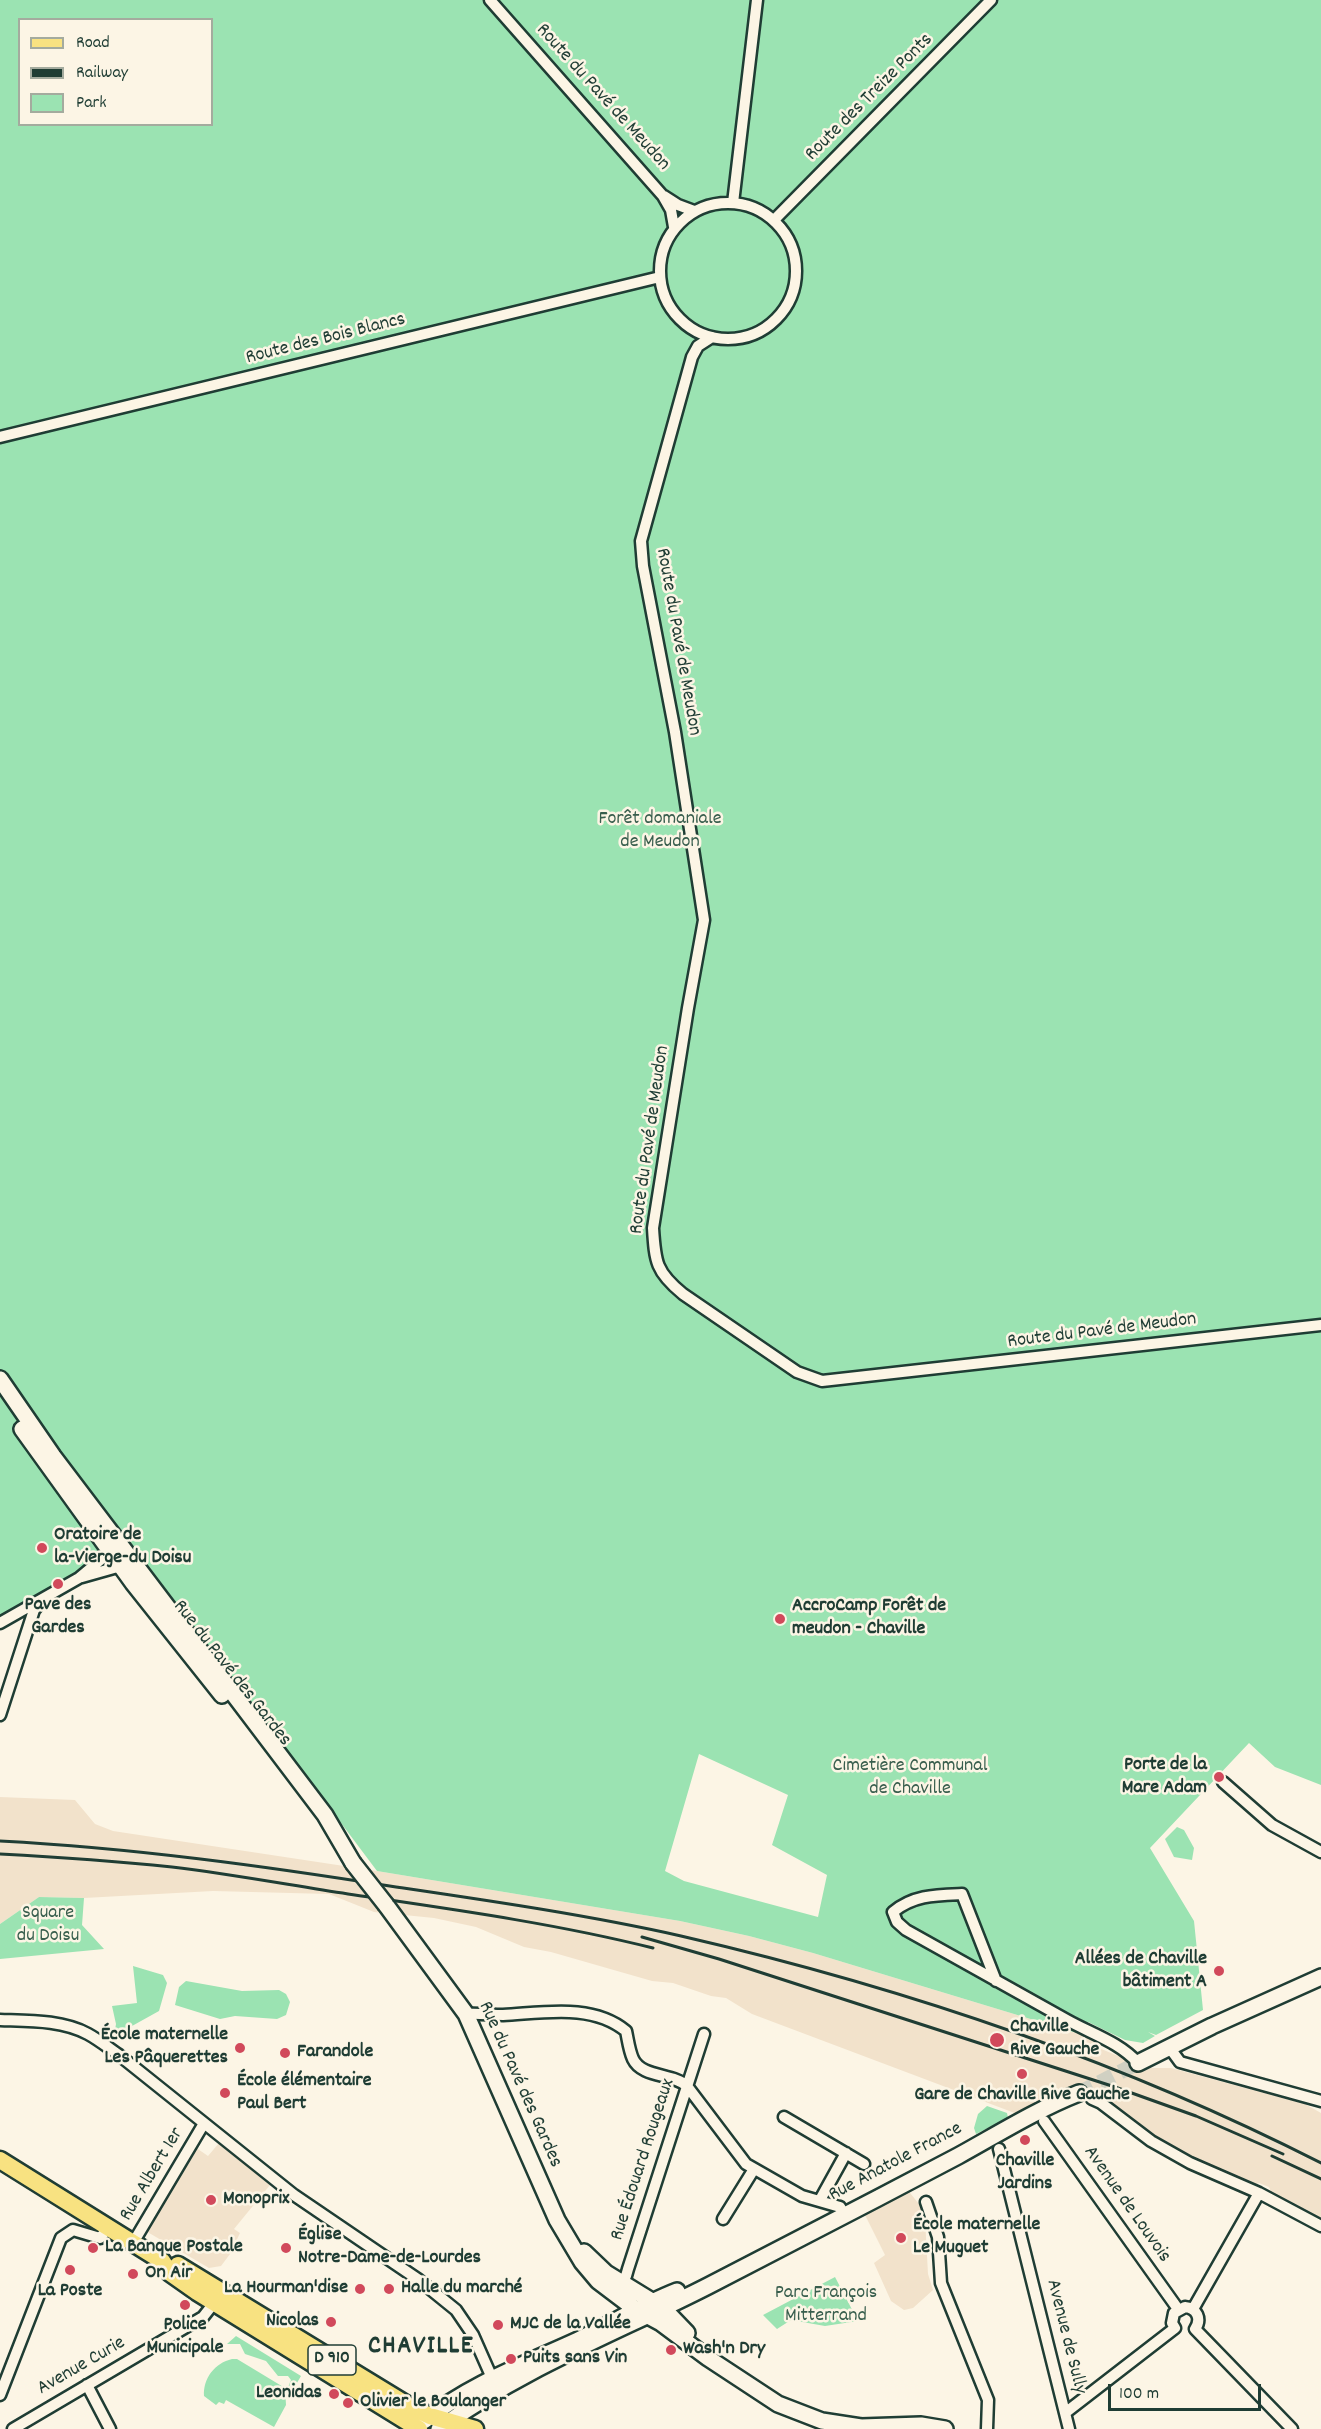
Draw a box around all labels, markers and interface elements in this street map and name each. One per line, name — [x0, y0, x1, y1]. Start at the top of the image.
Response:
legend — [18, 18, 213, 126]
street label: Route du Pavé de Meudon — [530, 19, 674, 177]
street label: Route des Treize Ponts — [801, 29, 939, 167]
text: Road — [76, 31, 110, 56]
text: Railway — [76, 61, 128, 86]
text: Park — [76, 91, 107, 116]
street label: Route des Bois Blancs — [244, 309, 408, 371]
street label: Route du Pavé de Meudon — [649, 546, 705, 738]
park label: Forêt domaniale de Meudon — [598, 808, 722, 855]
street label: Route du Pavé de Meudon — [626, 1044, 676, 1236]
street label: Route du Pavé de Meudon — [1006, 1309, 1198, 1355]
place label: Oratoire de la-Vierge-du Doisu — [54, 1524, 191, 1571]
marker: Oratoire de la-Vierge-du Doisu — [35, 1541, 49, 1555]
marker: Pave des Gardes — [51, 1577, 65, 1591]
place label: Pave des Gardes — [25, 1594, 91, 1641]
place label: AccroCamp Forêt de meudon - Chaville — [792, 1595, 946, 1642]
street label: Rue du Pavé des Gardes — [166, 1596, 296, 1752]
marker: AccroCamp Forêt de meudon - Chaville — [773, 1612, 787, 1626]
place label: Porte de la Mare Adam — [1122, 1754, 1207, 1801]
park label: Cimetière Communal de Chaville — [833, 1755, 987, 1802]
marker: Porte de la Mare Adam — [1212, 1770, 1226, 1784]
park label: Square du Doisu — [17, 1902, 79, 1949]
place label: Allées de Chaville bâtiment A — [1075, 1948, 1207, 1995]
marker: Allées de Chaville bâtiment A — [1212, 1964, 1226, 1978]
street label: Rue du Pavé des Gardes — [472, 1998, 566, 2172]
place label: Chaville Rive Gauche — [1010, 2016, 1099, 2063]
place label: École maternelle Les Pâquerettes — [101, 2024, 228, 2071]
marker: Chaville Rive Gauche — [988, 2031, 1006, 2049]
marker: École maternelle Les Pâquerettes — [233, 2041, 247, 2055]
place label: Farandole — [297, 2041, 373, 2065]
marker: Farandole — [278, 2046, 292, 2060]
marker: Gare de Chaville Rive Gauche — [1015, 2067, 1029, 2081]
place label: École élémentaire Paul Bert — [237, 2070, 372, 2117]
street label: Rue Édouard Rougeaux — [607, 2076, 681, 2244]
place label: Gare de Chaville Rive Gauche — [914, 2084, 1130, 2108]
marker: École élémentaire Paul Bert — [218, 2086, 232, 2100]
street label: Rue Anatole France — [825, 2118, 967, 2208]
street label: Rue Albert 1er — [116, 2124, 190, 2226]
marker: Chaville Jardins — [1018, 2133, 1032, 2147]
street label: Avenue de Louvois — [1077, 2142, 1175, 2268]
place label: Chaville Jardins — [996, 2150, 1054, 2197]
place label: Monoprix — [223, 2188, 289, 2212]
marker: Monoprix — [204, 2193, 218, 2207]
place label: École maternelle Le Muguet — [913, 2214, 1040, 2261]
place label: Église Notre-Dame-de-Lourdes — [298, 2224, 481, 2271]
marker: École maternelle Le Muguet — [894, 2231, 908, 2245]
place label: La Banque Postale — [105, 2236, 243, 2260]
marker: La Banque Postale — [86, 2241, 100, 2255]
marker: Église Notre-Dame-de-Lourdes — [279, 2241, 293, 2255]
place label: On Air — [145, 2262, 192, 2286]
marker: La Poste — [63, 2263, 77, 2277]
marker: On Air — [126, 2267, 140, 2281]
place label: La Hourman'dise — [224, 2277, 348, 2301]
place label: Halle du marché — [401, 2277, 522, 2301]
street label: Avenue de Sully — [1039, 2277, 1091, 2397]
place label: La Poste — [38, 2280, 102, 2304]
marker: La Hourman'dise — [353, 2282, 367, 2296]
marker: Halle du marché — [382, 2282, 396, 2296]
park label: Parc François Mitterrand — [775, 2282, 877, 2329]
marker: Police Municipale — [178, 2298, 192, 2312]
place label: Nicolas — [266, 2310, 319, 2334]
place label: MJC de la Vallée — [510, 2313, 631, 2337]
place label: Police Municipale — [146, 2314, 224, 2361]
marker: Nicolas — [324, 2315, 338, 2329]
marker: MJC de la Vallée — [491, 2318, 505, 2332]
street label: Avenue Curie — [34, 2332, 130, 2402]
district label: CHAVILLE — [368, 2332, 474, 2364]
place label: Wash'n Dry — [683, 2338, 765, 2362]
marker: Wash'n Dry — [664, 2343, 678, 2357]
road number: D 910 — [308, 2345, 356, 2375]
place label: Puits sans Vin — [523, 2347, 627, 2371]
marker: Puits sans Vin — [504, 2352, 518, 2366]
scale bar — [1111, 2372, 1264, 2410]
place label: Leonidas — [256, 2382, 322, 2406]
text: 100 m — [1119, 2382, 1159, 2407]
marker: Leonidas — [327, 2387, 341, 2401]
place label: Olivier le Boulanger — [360, 2391, 506, 2415]
marker: Olivier le Boulanger — [341, 2396, 355, 2410]

